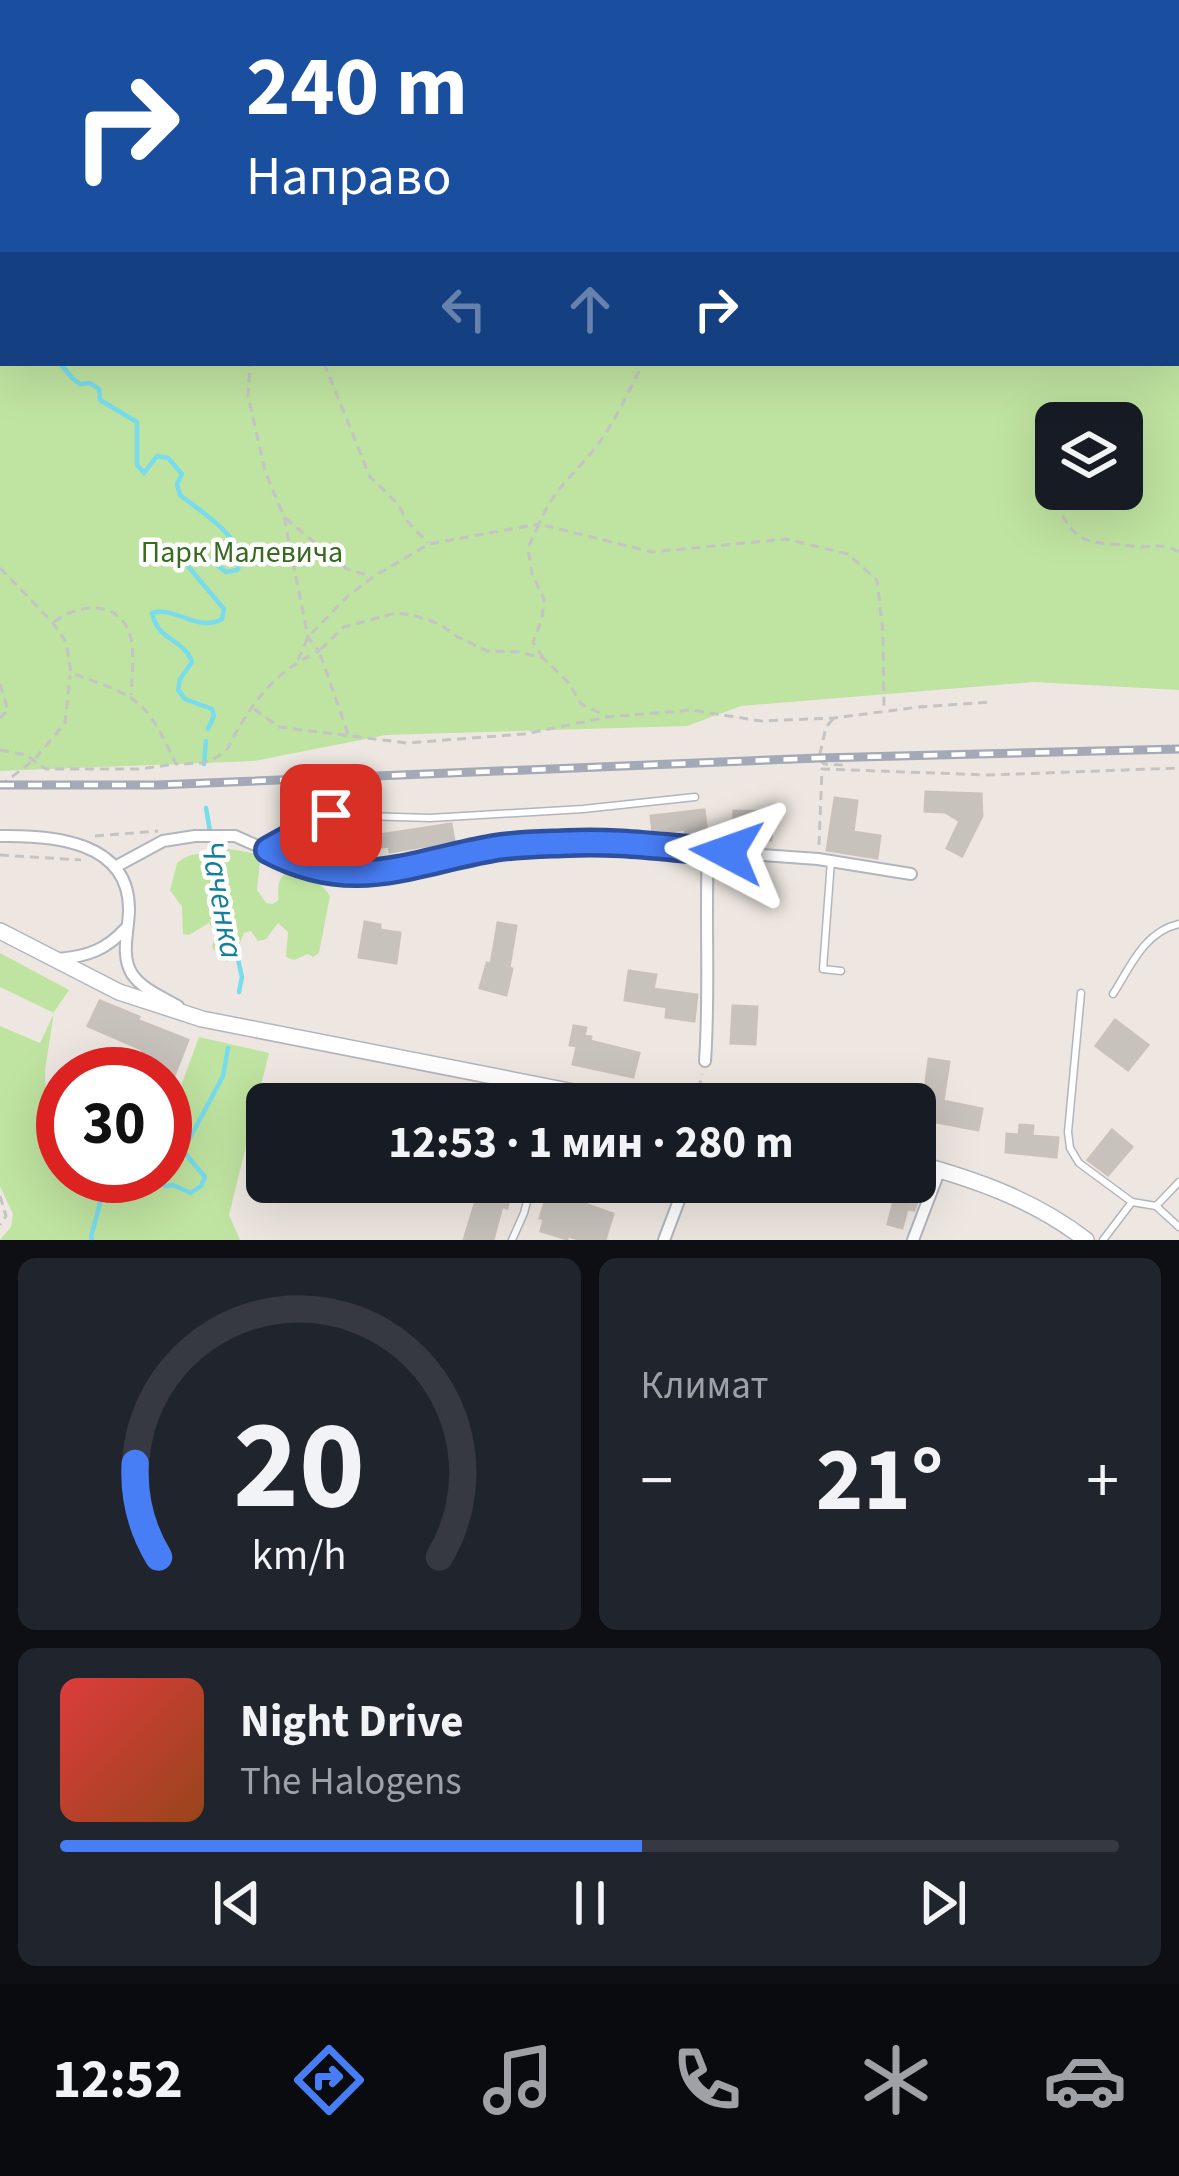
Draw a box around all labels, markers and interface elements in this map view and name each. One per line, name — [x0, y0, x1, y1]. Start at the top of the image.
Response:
text: 240 m — [246, 28, 468, 148]
icon: right — [48, 48, 204, 204]
text: Направо — [246, 139, 451, 216]
icon: left — [431, 276, 497, 342]
icon: ahead — [557, 276, 623, 342]
icon: right — [683, 276, 749, 342]
map controls — [1035, 402, 1143, 510]
button: layers — [1035, 402, 1143, 510]
park label: Парк Малевича — [141, 531, 343, 574]
pin — [280, 764, 382, 866]
icon: arrive — [298, 782, 364, 848]
position arrow — [664, 789, 790, 915]
water label: Чаченка — [189, 837, 255, 963]
speed limit sign: 30 — [36, 1047, 192, 1203]
text: 12:53 · 1 мин · 280 m — [388, 1111, 794, 1175]
text: Климат — [641, 1358, 768, 1414]
text: 20 — [233, 1378, 365, 1556]
text: 21° — [816, 1417, 944, 1545]
text: − — [641, 1434, 673, 1528]
text: + — [1086, 1434, 1119, 1528]
text: km/h — [252, 1525, 347, 1586]
text: Night Drive — [240, 1690, 464, 1754]
text: The Halogens — [240, 1754, 462, 1810]
icon: previous — [204, 1870, 270, 1936]
icon: pause — [557, 1870, 623, 1936]
icon: next — [910, 1870, 976, 1936]
icon: directions — [287, 2038, 371, 2122]
icon: music — [476, 2038, 560, 2122]
icon: phone — [665, 2038, 749, 2122]
icon: climate — [854, 2038, 938, 2122]
icon: car — [1043, 2038, 1127, 2122]
text: 12:52 — [52, 2042, 183, 2119]

